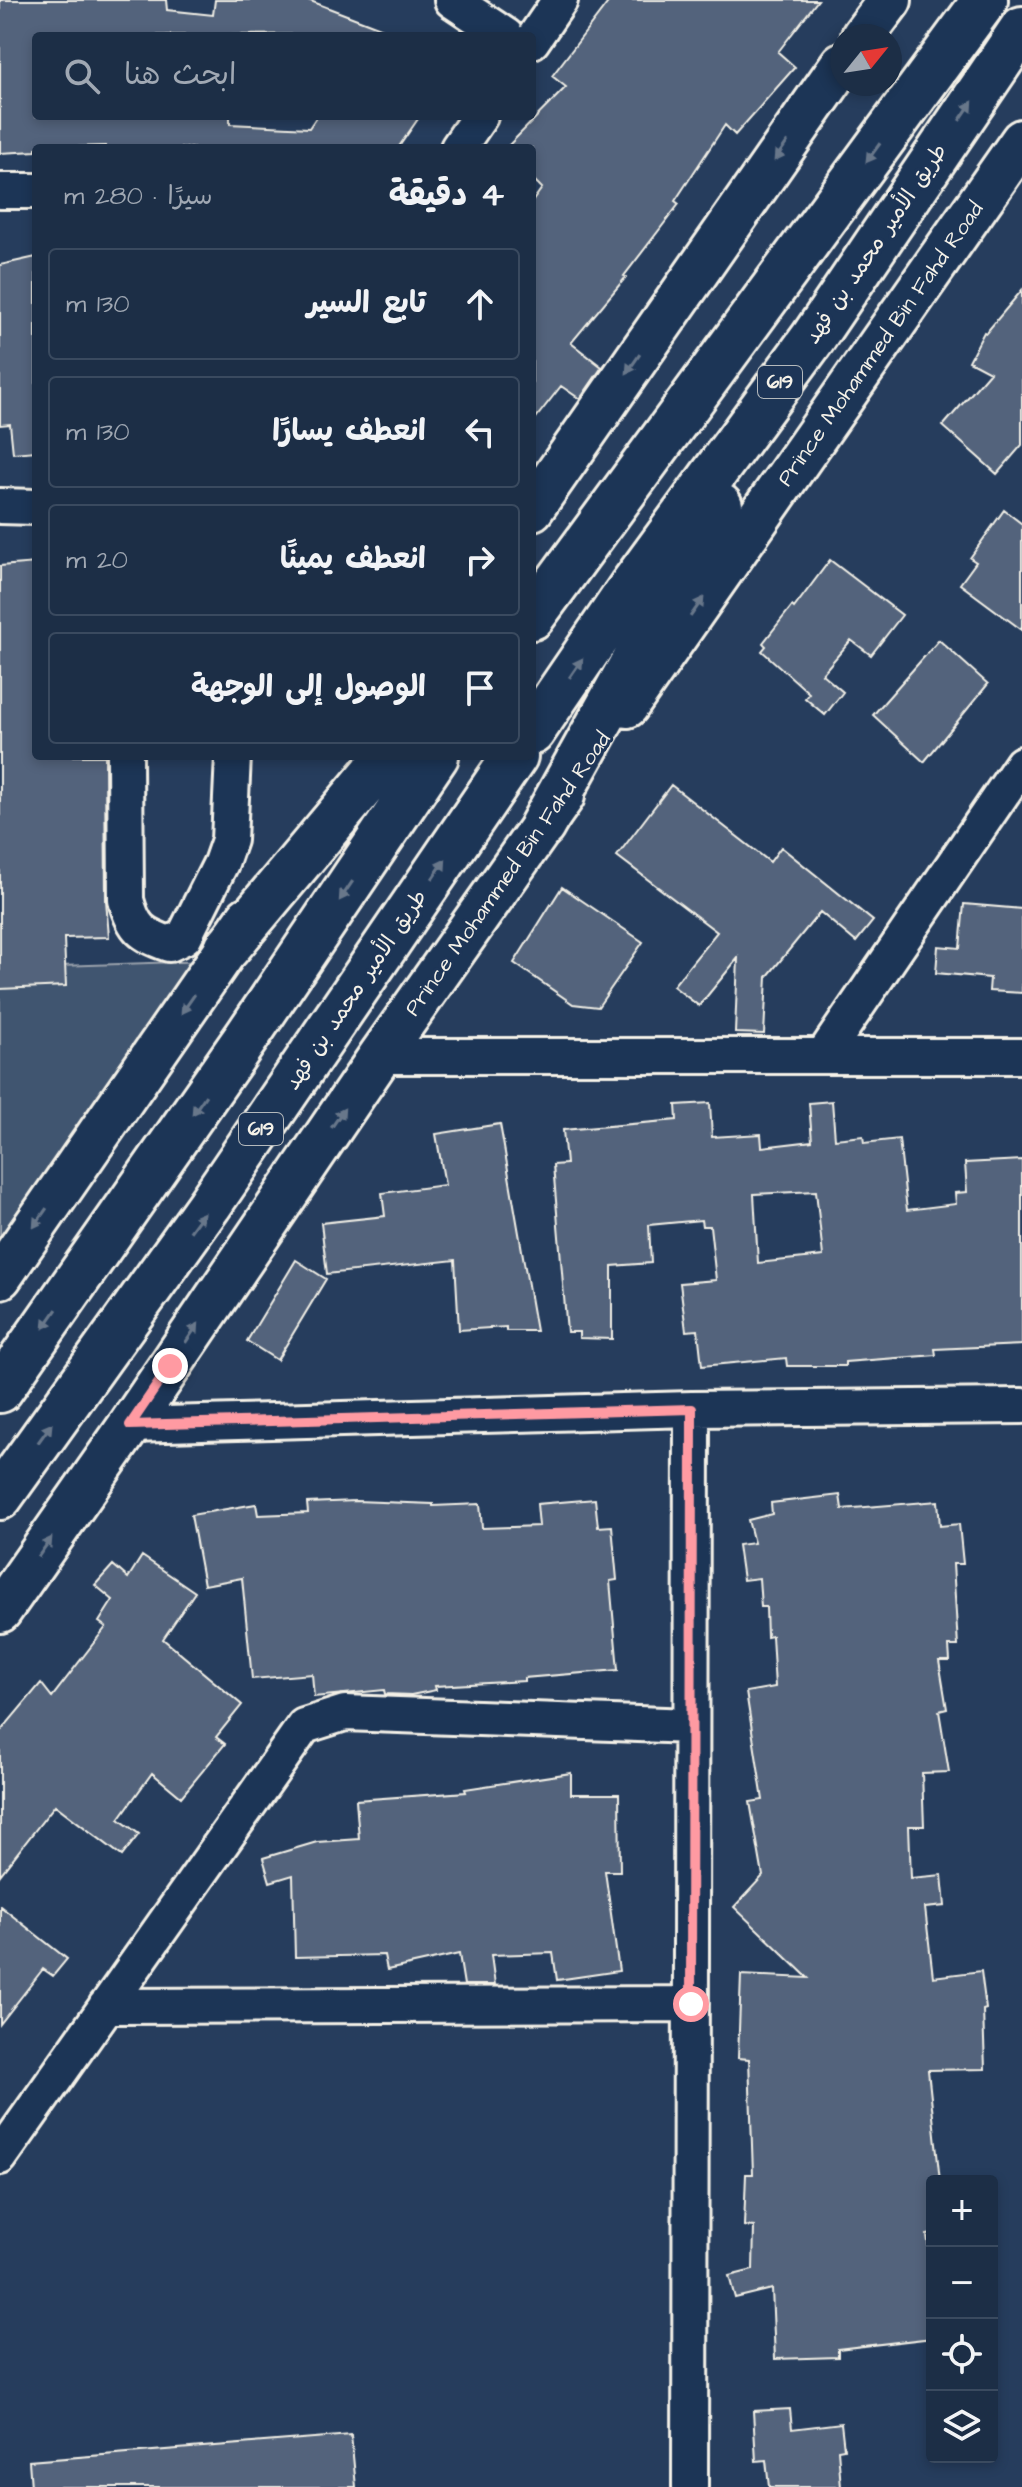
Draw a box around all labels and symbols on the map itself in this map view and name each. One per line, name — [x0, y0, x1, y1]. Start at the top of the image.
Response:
north arrow — [830, 24, 902, 96]
one-way arrow — [959, 100, 974, 121]
street label: طريق الأمير محمد بن فهد — [796, 137, 955, 350]
one-way arrow — [774, 141, 789, 162]
one-way arrow — [865, 143, 881, 164]
street label: Prince Mohammed Bin Fahd Road — [770, 195, 991, 492]
one-way arrow — [626, 354, 641, 375]
road number: 619 — [758, 366, 802, 398]
one-way arrow — [689, 596, 704, 617]
one-way arrow — [568, 657, 583, 678]
street label: Prince Mohammed Bin Fahd Road — [398, 726, 618, 1022]
one-way arrow — [431, 858, 446, 880]
one-way arrow — [339, 880, 354, 901]
street label: طريق الأمير محمد بن فهد — [276, 883, 435, 1096]
one-way arrow — [181, 994, 196, 1015]
one-way arrow — [192, 1095, 207, 1116]
one-way arrow — [330, 1107, 345, 1128]
road number: 619 — [239, 1113, 283, 1145]
one-way arrow — [33, 1208, 48, 1229]
one-way arrow — [189, 1211, 205, 1233]
one-way arrow — [43, 1308, 58, 1329]
one-way arrow — [185, 1322, 200, 1343]
route end — [152, 1348, 188, 1384]
one-way arrow — [37, 1422, 53, 1444]
one-way arrow — [37, 1536, 52, 1557]
route start — [673, 1986, 709, 2022]

